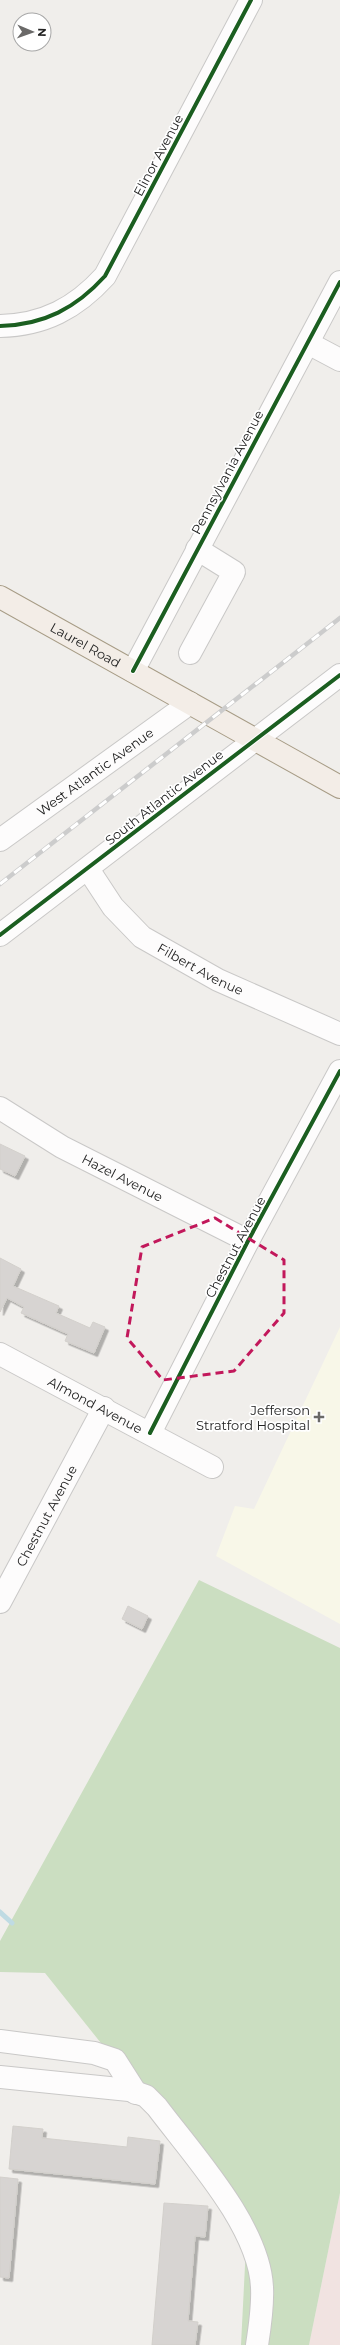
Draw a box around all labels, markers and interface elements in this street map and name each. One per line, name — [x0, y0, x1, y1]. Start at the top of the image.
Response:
north arrow — [12, 12, 52, 52]
text: N — [35, 28, 49, 37]
street label: Elinor Avenue — [130, 111, 186, 199]
street label: Pennsylvania Avenue — [187, 407, 267, 537]
street label: Laurel Road — [48, 619, 123, 671]
street label: West Atlantic Avenue — [34, 724, 156, 819]
street label: South Atlantic Avenue — [102, 746, 226, 848]
street label: Filbert Avenue — [155, 940, 246, 998]
street label: Hazel Avenue — [79, 1150, 166, 1205]
street label: Chestnut Avenue — [201, 1193, 269, 1301]
street label: Almond Avenue — [45, 1373, 145, 1437]
place label: Jefferson Stratford Hospital — [196, 1402, 310, 1433]
marker: Jefferson Stratford Hospital — [313, 1411, 325, 1423]
street label: Chestnut Avenue — [13, 1462, 80, 1569]

